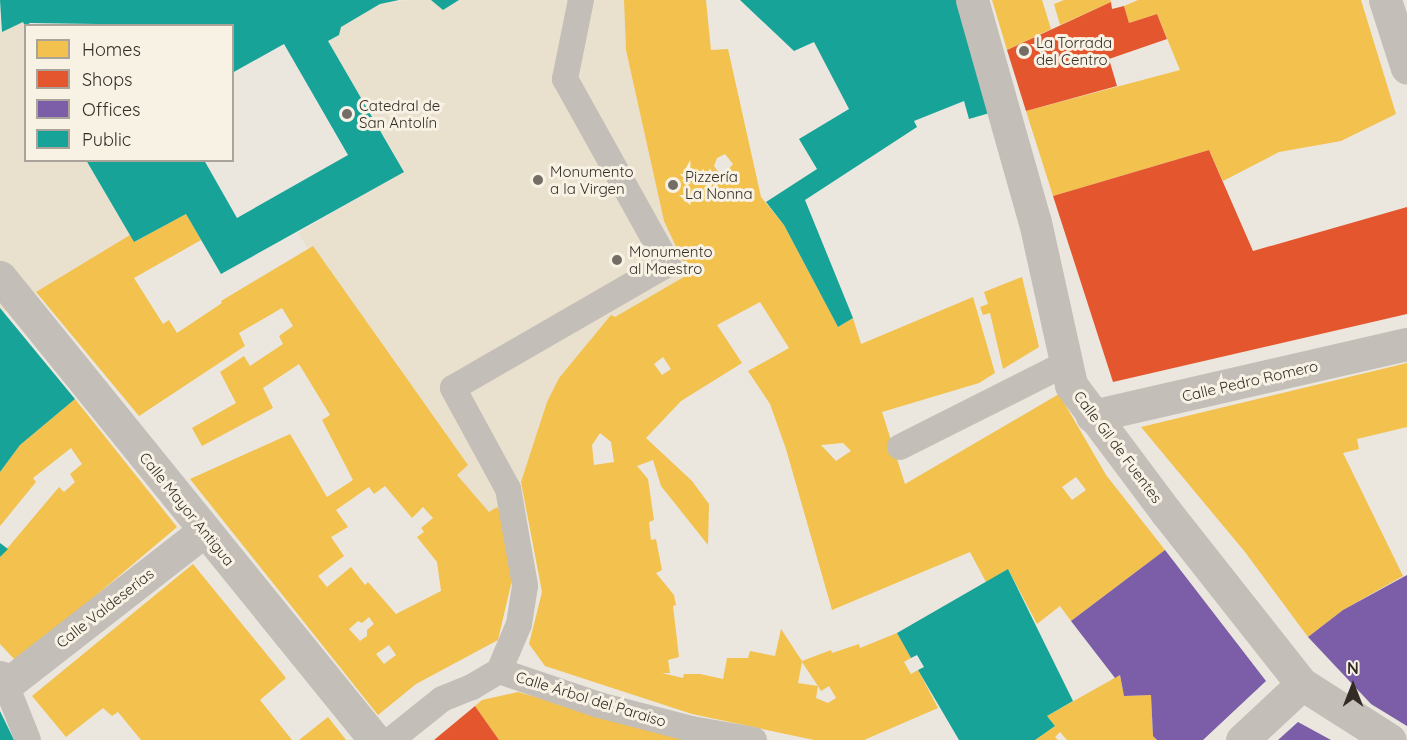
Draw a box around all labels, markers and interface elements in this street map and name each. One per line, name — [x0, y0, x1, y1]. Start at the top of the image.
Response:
legend — [24, 24, 234, 162]
place label: La Torrada del Centro — [1036, 33, 1112, 68]
text: Homes — [82, 38, 141, 61]
marker: La Torrada del Centro — [1017, 44, 1031, 58]
text: Shops — [82, 68, 133, 91]
place label: Catedral de San Antolín — [359, 96, 440, 131]
text: Offices — [82, 98, 141, 121]
marker: Catedral de San Antolín — [340, 107, 354, 121]
text: Public — [82, 128, 131, 151]
place label: Monumento a la Virgen — [550, 162, 634, 197]
place label: Pizzería La Nonna — [685, 167, 753, 202]
marker: Monumento a la Virgen — [531, 173, 545, 187]
marker: Pizzería La Nonna — [666, 178, 680, 192]
place label: Monumento al Maestro — [629, 242, 713, 277]
marker: Monumento al Maestro — [610, 253, 624, 267]
street label: Calle Pedro Romero — [1180, 357, 1320, 405]
street label: Calle Gil de Fuentes — [1070, 387, 1166, 507]
street label: Calle Mayor Antigua — [136, 449, 238, 569]
street label: Calle Valdeserías — [53, 564, 157, 652]
north arrow — [1323, 656, 1383, 716]
text: N — [1347, 658, 1359, 678]
street label: Calle Árbol del Paraiso — [514, 668, 668, 730]

